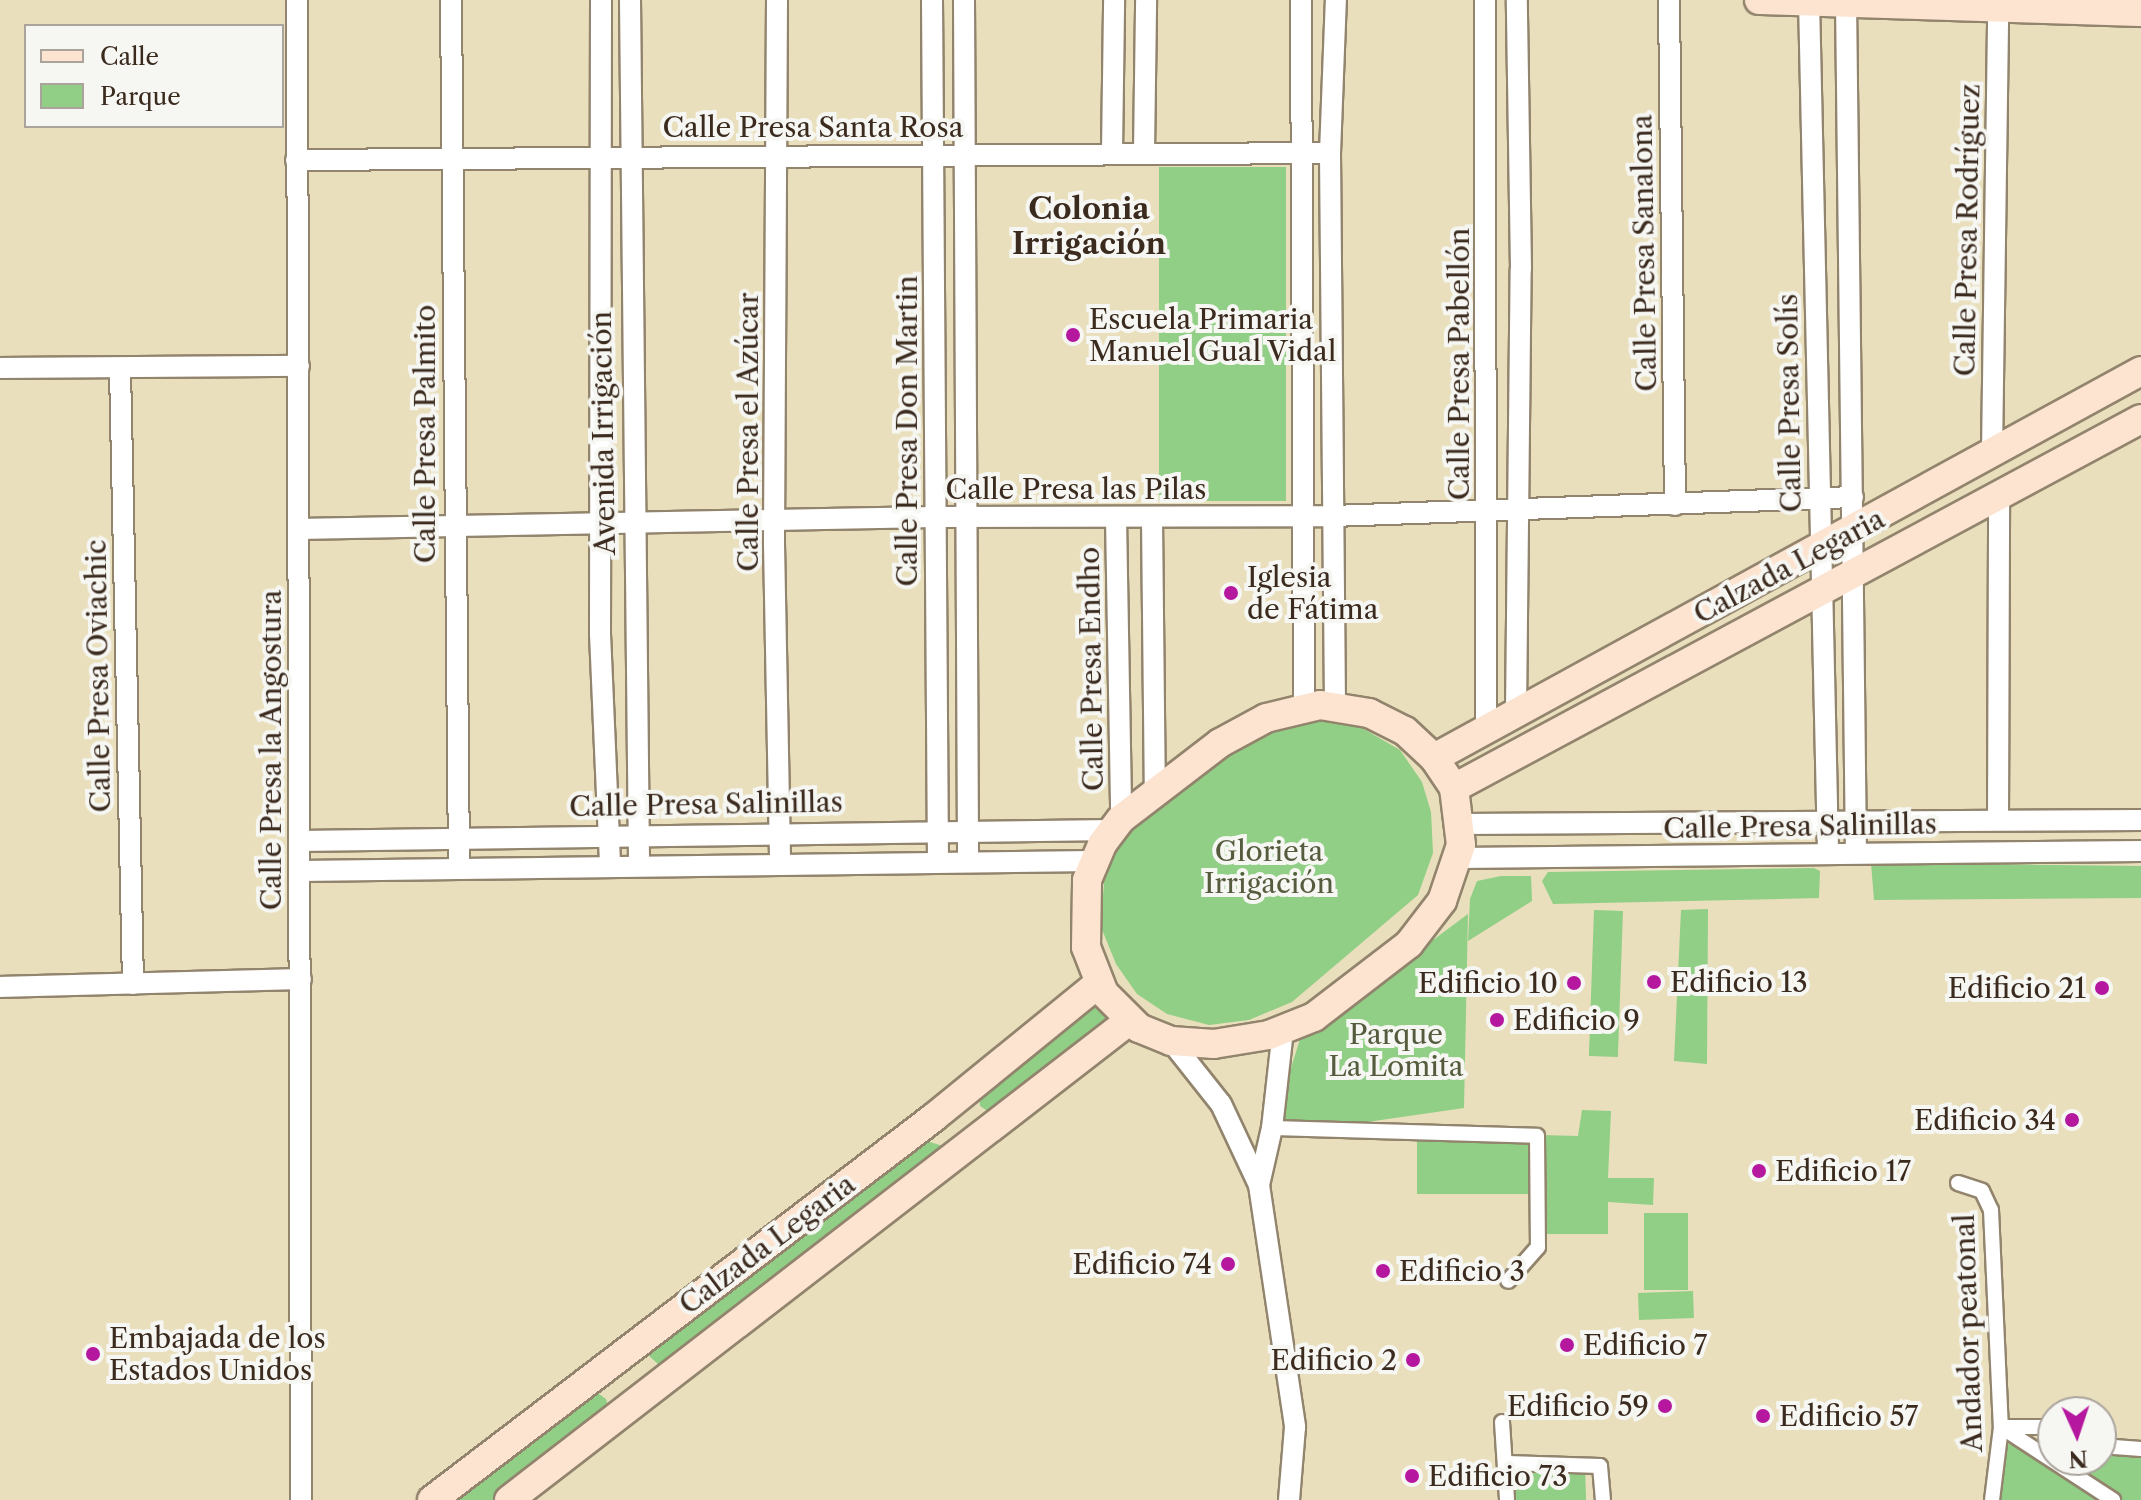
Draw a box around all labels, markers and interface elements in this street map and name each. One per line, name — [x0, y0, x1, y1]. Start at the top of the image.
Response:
legend — [24, 24, 284, 128]
text: Calle — [100, 42, 159, 71]
text: Parque — [100, 82, 181, 111]
street label: Calle Presa Rodríguez — [1948, 83, 1986, 377]
street label: Calle Presa Santa Rosa — [662, 110, 964, 144]
street label: Calle Presa Sanalona — [1625, 114, 1663, 392]
district label: Colonia Irrigación — [1012, 191, 1166, 262]
street label: Calle Presa Pabellón — [1442, 228, 1476, 500]
street label: Calle Presa Don Martin — [890, 275, 924, 587]
street label: Calle Presa el Azúcar — [731, 292, 765, 572]
street label: Calle Presa Solís — [1770, 293, 1808, 513]
place label: Escuela Primaria Manuel Gual Vidal — [1089, 302, 1337, 368]
street label: Calle Presa Palmito — [408, 305, 442, 563]
street label: Avenida Irrigación — [584, 311, 622, 555]
marker: Escuela Primaria Manuel Gual Vidal — [1064, 326, 1082, 344]
street label: Calle Presa las Pilas — [945, 472, 1207, 506]
street label: Calzada Legaria — [1688, 501, 1890, 631]
street label: Calle Presa Oviachic — [79, 539, 117, 813]
street label: Calle Presa Endho — [1072, 546, 1110, 792]
place label: Iglesia de Fátima — [1247, 560, 1378, 626]
marker: Iglesia de Fátima — [1222, 584, 1240, 602]
street label: Calle Presa la Angostura — [254, 589, 288, 911]
street label: Calle Presa Salinillas — [569, 785, 843, 823]
street label: Calle Presa Salinillas — [1663, 807, 1937, 845]
park label: Glorieta Irrigación — [1204, 834, 1334, 900]
place label: Edificio 13 — [1670, 965, 1808, 999]
place label: Edificio 10 — [1418, 966, 1558, 1000]
place label: Edificio 21 — [1948, 971, 2086, 1005]
marker: Edificio 13 — [1645, 973, 1663, 991]
marker: Edificio 10 — [1565, 974, 1583, 992]
marker: Edificio 21 — [2093, 979, 2111, 997]
place label: Edificio 9 — [1513, 1003, 1640, 1037]
marker: Edificio 9 — [1488, 1011, 1506, 1029]
park label: Parque La Lomita — [1328, 1017, 1464, 1083]
place label: Edificio 34 — [1914, 1103, 2056, 1137]
marker: Edificio 34 — [2063, 1111, 2081, 1129]
place label: Edificio 17 — [1775, 1154, 1911, 1188]
marker: Edificio 17 — [1750, 1162, 1768, 1180]
street label: Calzada Legaria — [672, 1167, 862, 1321]
street label: Andador peatonal — [1947, 1213, 1989, 1453]
place label: Edificio 74 — [1072, 1247, 1212, 1281]
place label: Edificio 3 — [1399, 1254, 1525, 1288]
marker: Edificio 74 — [1219, 1255, 1237, 1273]
marker: Edificio 3 — [1374, 1262, 1392, 1280]
place label: Embajada de los Estados Unidos — [109, 1321, 326, 1387]
place label: Edificio 7 — [1583, 1328, 1707, 1362]
marker: Edificio 7 — [1558, 1336, 1576, 1354]
place label: Edificio 2 — [1270, 1343, 1397, 1377]
marker: Embajada de los Estados Unidos — [84, 1345, 102, 1363]
marker: Edificio 2 — [1404, 1351, 1422, 1369]
place label: Edificio 59 — [1507, 1389, 1649, 1423]
north arrow — [2037, 1396, 2117, 1476]
marker: Edificio 59 — [1656, 1397, 1674, 1415]
place label: Edificio 57 — [1779, 1399, 1918, 1433]
marker: Edificio 57 — [1754, 1407, 1772, 1425]
text: N — [2068, 1444, 2088, 1472]
place label: Edificio 73 — [1428, 1459, 1568, 1493]
marker: Edificio 73 — [1403, 1467, 1421, 1485]

